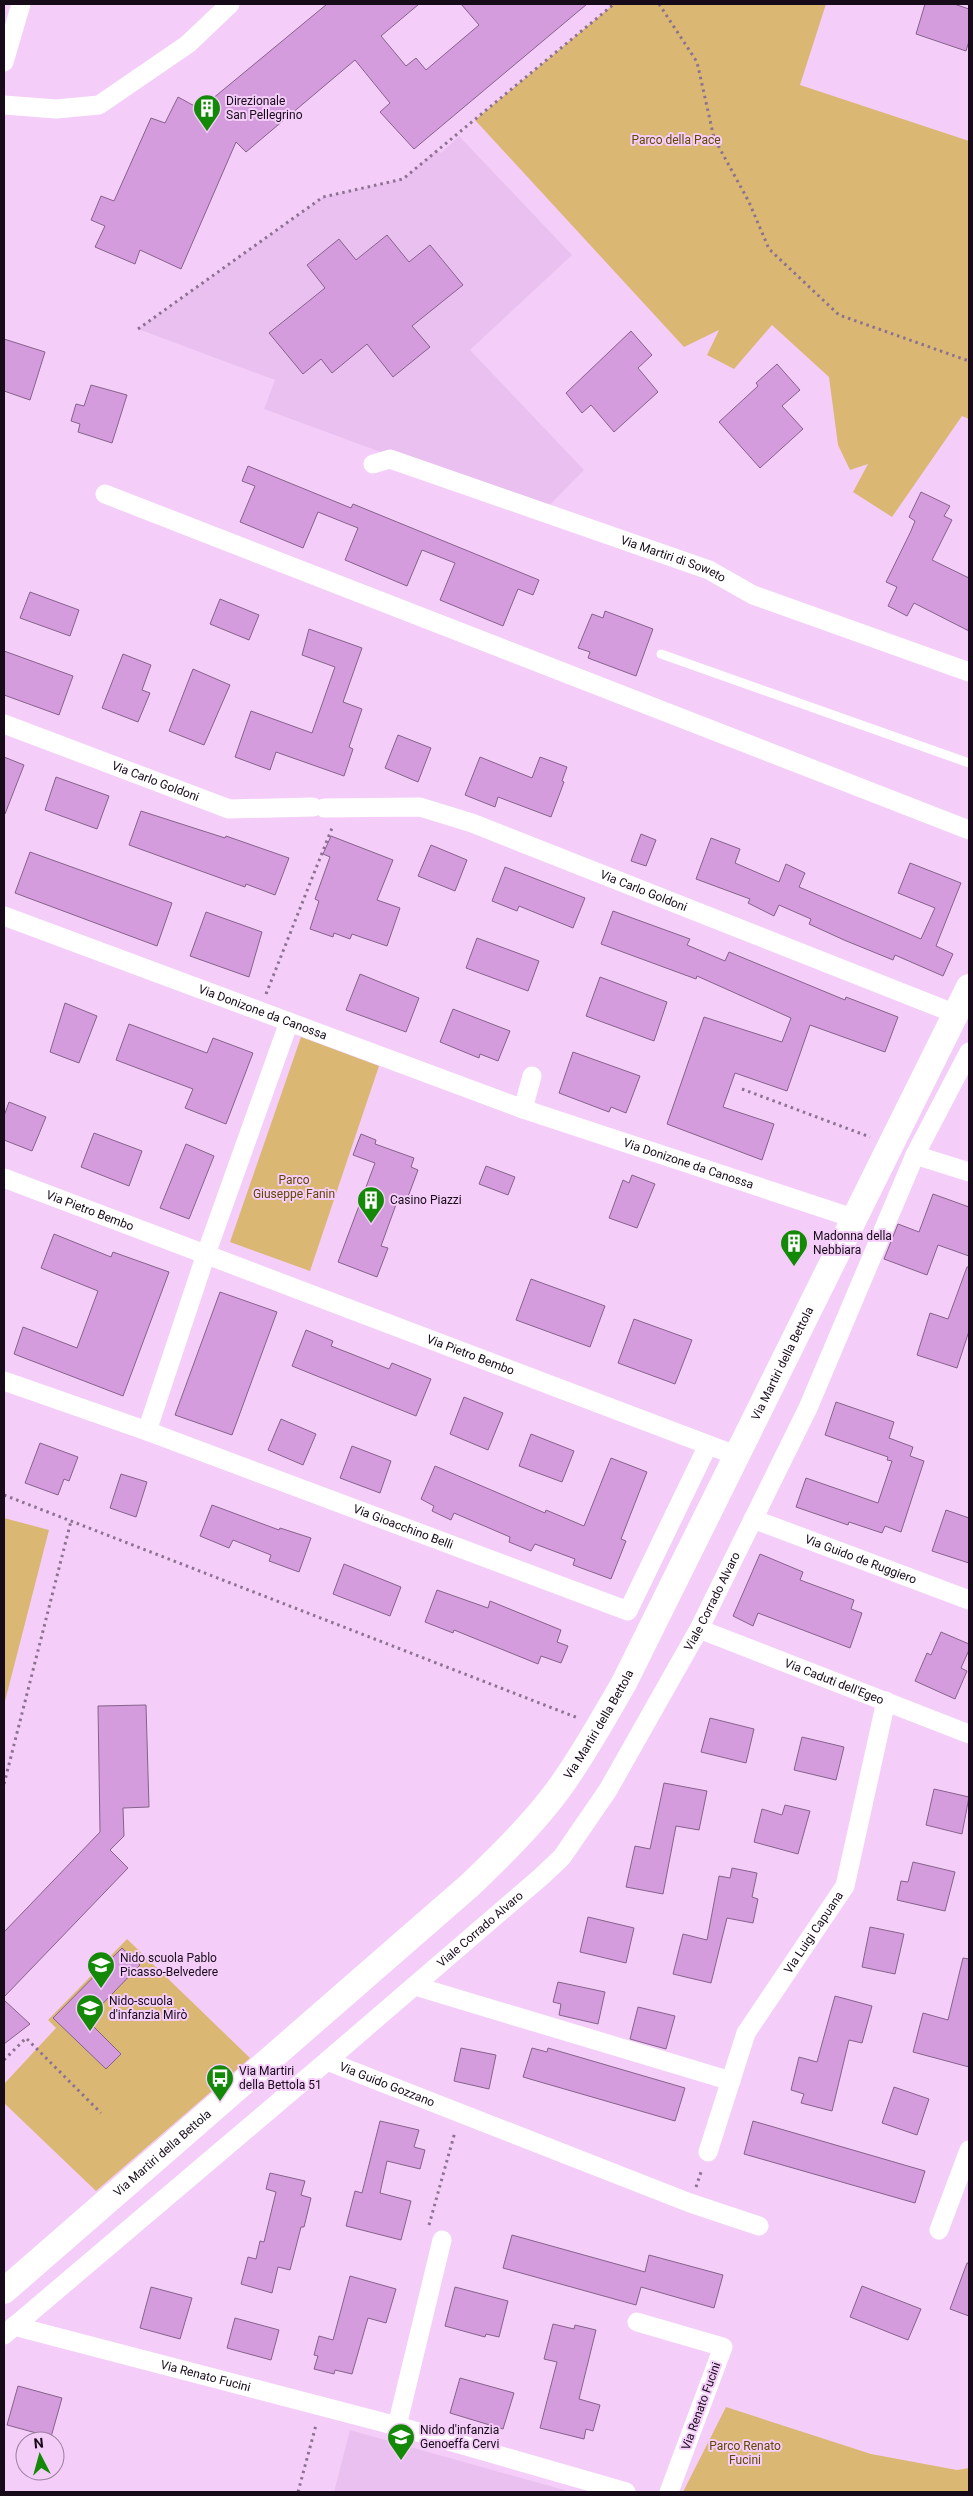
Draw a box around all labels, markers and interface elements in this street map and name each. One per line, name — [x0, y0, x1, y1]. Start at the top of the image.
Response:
building icon: Direzionale San Pellegrino — [192, 93, 222, 132]
place label: Direzionale San Pellegrino — [226, 94, 303, 122]
park label: Parco della Pace — [631, 133, 721, 147]
street label: Via Martiri di Soweto — [619, 533, 728, 585]
street label: Via Carlo Goldoni — [110, 758, 201, 804]
street label: Via Carlo Goldoni — [598, 867, 689, 914]
street label: Via Donizone da Canossa — [196, 982, 329, 1042]
street label: Via Donizone da Canossa — [622, 1136, 755, 1192]
park label: Parco Giuseppe Fanin — [253, 1173, 335, 1201]
building icon: Casino Piazzi — [356, 1185, 386, 1224]
street label: Via Pietro Bembo — [44, 1188, 136, 1234]
place label: Casino Piazzi — [390, 1193, 462, 1207]
building icon: Madonna della Nebbiara — [779, 1228, 809, 1267]
place label: Madonna della Nebbiara — [813, 1229, 892, 1257]
street label: Via Martiri della Bettola — [748, 1305, 816, 1423]
street label: Via Pietro Bembo — [425, 1332, 517, 1378]
street label: Via Gioacchino Belli — [351, 1502, 455, 1552]
street label: Via Guido de Ruggiero — [803, 1532, 919, 1587]
street label: Viale Corrado Alvaro — [681, 1550, 743, 1653]
street label: Via Caduti dell'Egeo — [782, 1656, 886, 1707]
street label: Via Martiri della Bettola — [561, 1667, 636, 1782]
street label: Viale Corrado Alvaro — [434, 1888, 526, 1970]
street label: Via Luigi Capuana — [781, 1889, 846, 1976]
school or university icon: Nido scuola Pablo Picasso-Belvedere — [86, 1950, 116, 1989]
place label: Nido scuola Pablo Picasso-Belvedere — [120, 1951, 218, 1979]
school or university icon: Nido-scuola d'infanzia Mirò — [75, 1993, 105, 2032]
place label: Nido-scuola d'infanzia Mirò — [109, 1994, 187, 2022]
street label: Via Guido Gozzano — [337, 2060, 437, 2109]
bus stop icon: Via Martiri della Bettola 51 — [205, 2063, 235, 2102]
place label: Via Martiri della Bettola 51 — [239, 2064, 322, 2092]
street label: Via Martiri della Bettola — [111, 2107, 214, 2199]
street label: Via Renato Fucini — [159, 2358, 252, 2395]
street label: Via Renato Fucini — [679, 2360, 723, 2452]
school or university icon: Nido d'infanzia Genoeffa Cervi — [386, 2422, 416, 2461]
place label: Nido d'infanzia Genoeffa Cervi — [420, 2423, 499, 2451]
north arrow — [15, 2431, 65, 2481]
text: N — [33, 2435, 44, 2452]
park label: Parco Renato Fucini — [709, 2439, 781, 2467]

